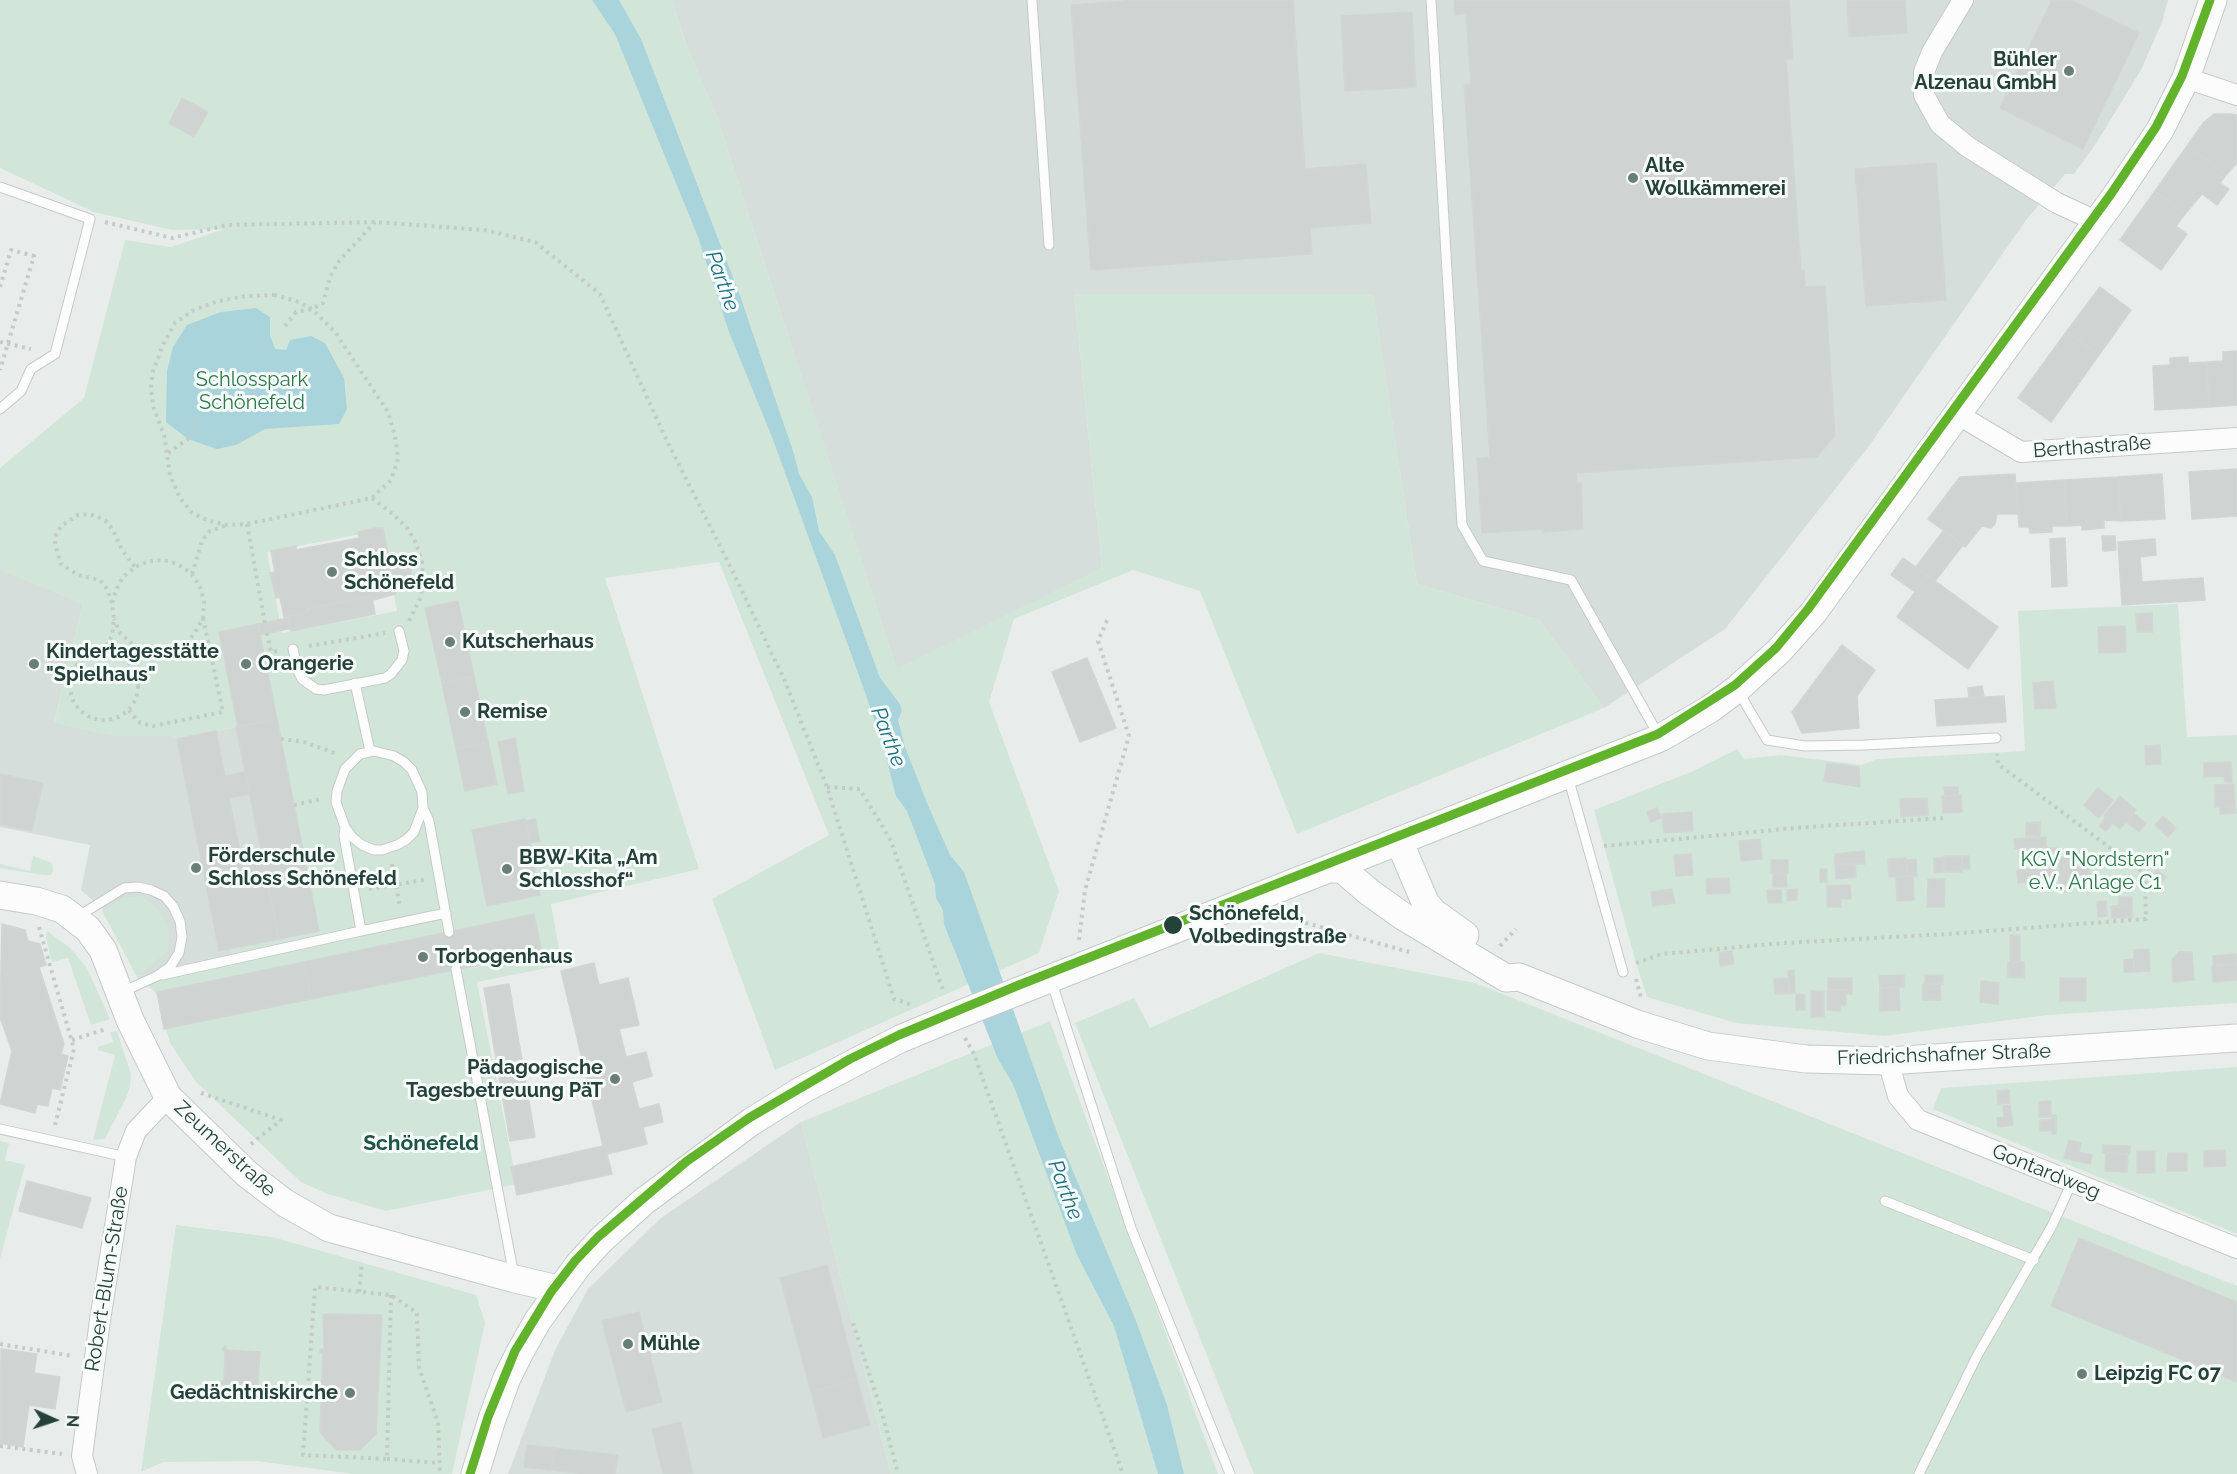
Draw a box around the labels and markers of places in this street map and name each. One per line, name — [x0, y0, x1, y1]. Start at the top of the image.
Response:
place label: Bühler Alzenau GmbH — [1914, 48, 2057, 95]
marker: Bühler Alzenau GmbH — [2062, 64, 2076, 78]
place label: Alte Wollkämmerei — [1645, 154, 1786, 201]
marker: Alte Wollkämmerei — [1626, 171, 1640, 185]
place label: Schloss Schönefeld — [344, 548, 454, 595]
marker: Schloss Schönefeld — [325, 565, 339, 579]
place label: Kutscherhaus — [462, 630, 594, 654]
marker: Kutscherhaus — [443, 635, 457, 649]
place label: Kindertagesstätte "Spielhaus" — [46, 640, 219, 687]
place label: Orangerie — [258, 652, 354, 676]
marker: Kindertagesstätte "Spielhaus" — [27, 657, 41, 671]
marker: Orangerie — [239, 657, 253, 671]
place label: Remise — [477, 700, 548, 724]
marker: Remise — [458, 705, 472, 719]
place label: Förderschule Schloss Schönefeld — [208, 844, 397, 891]
place label: BBW-Kita „Am Schlosshof“ — [519, 846, 658, 893]
marker: Förderschule Schloss Schönefeld — [189, 861, 203, 875]
marker: BBW-Kita „Am Schlosshof“ — [500, 862, 514, 876]
place label: Schönefeld, Volbedingstraße — [1189, 902, 1347, 949]
marker: Schönefeld, Volbedingstraße — [1162, 914, 1184, 936]
place label: Torbogenhaus — [435, 945, 573, 969]
marker: Torbogenhaus — [416, 950, 430, 964]
place label: Pädagogische Tagesbetreuung PäT — [406, 1056, 603, 1103]
marker: Pädagogische Tagesbetreuung PäT — [608, 1072, 622, 1086]
place label: Mühle — [640, 1332, 700, 1356]
marker: Mühle — [621, 1337, 635, 1351]
place label: Leipzig FC 07 — [2094, 1362, 2221, 1386]
marker: Leipzig FC 07 — [2075, 1367, 2089, 1381]
place label: Gedächtniskirche — [170, 1381, 338, 1405]
marker: Gedächtniskirche — [343, 1386, 357, 1400]

